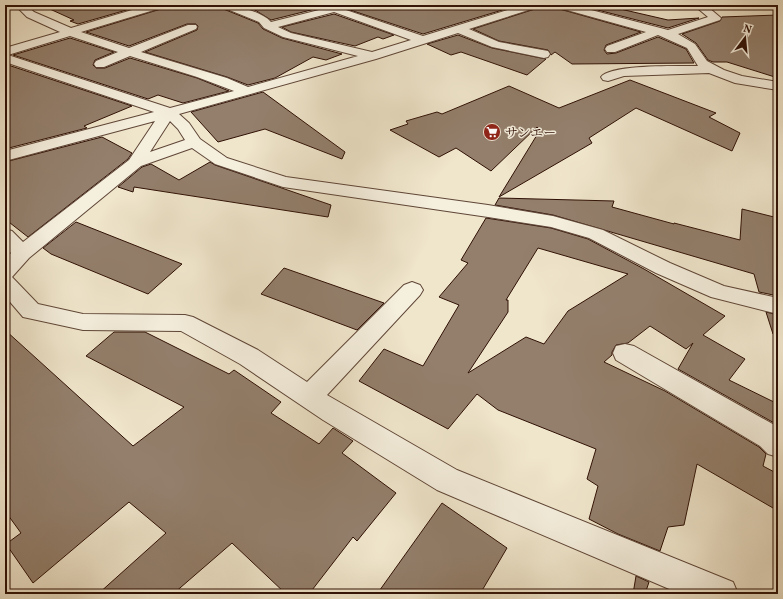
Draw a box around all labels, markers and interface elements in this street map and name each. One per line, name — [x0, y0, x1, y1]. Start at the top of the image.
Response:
north arrow — [725, 18, 765, 58]
text: N — [741, 22, 753, 38]
supermarket icon: サンエー — [482, 122, 502, 142]
place label: サンエー — [505, 125, 556, 143]

